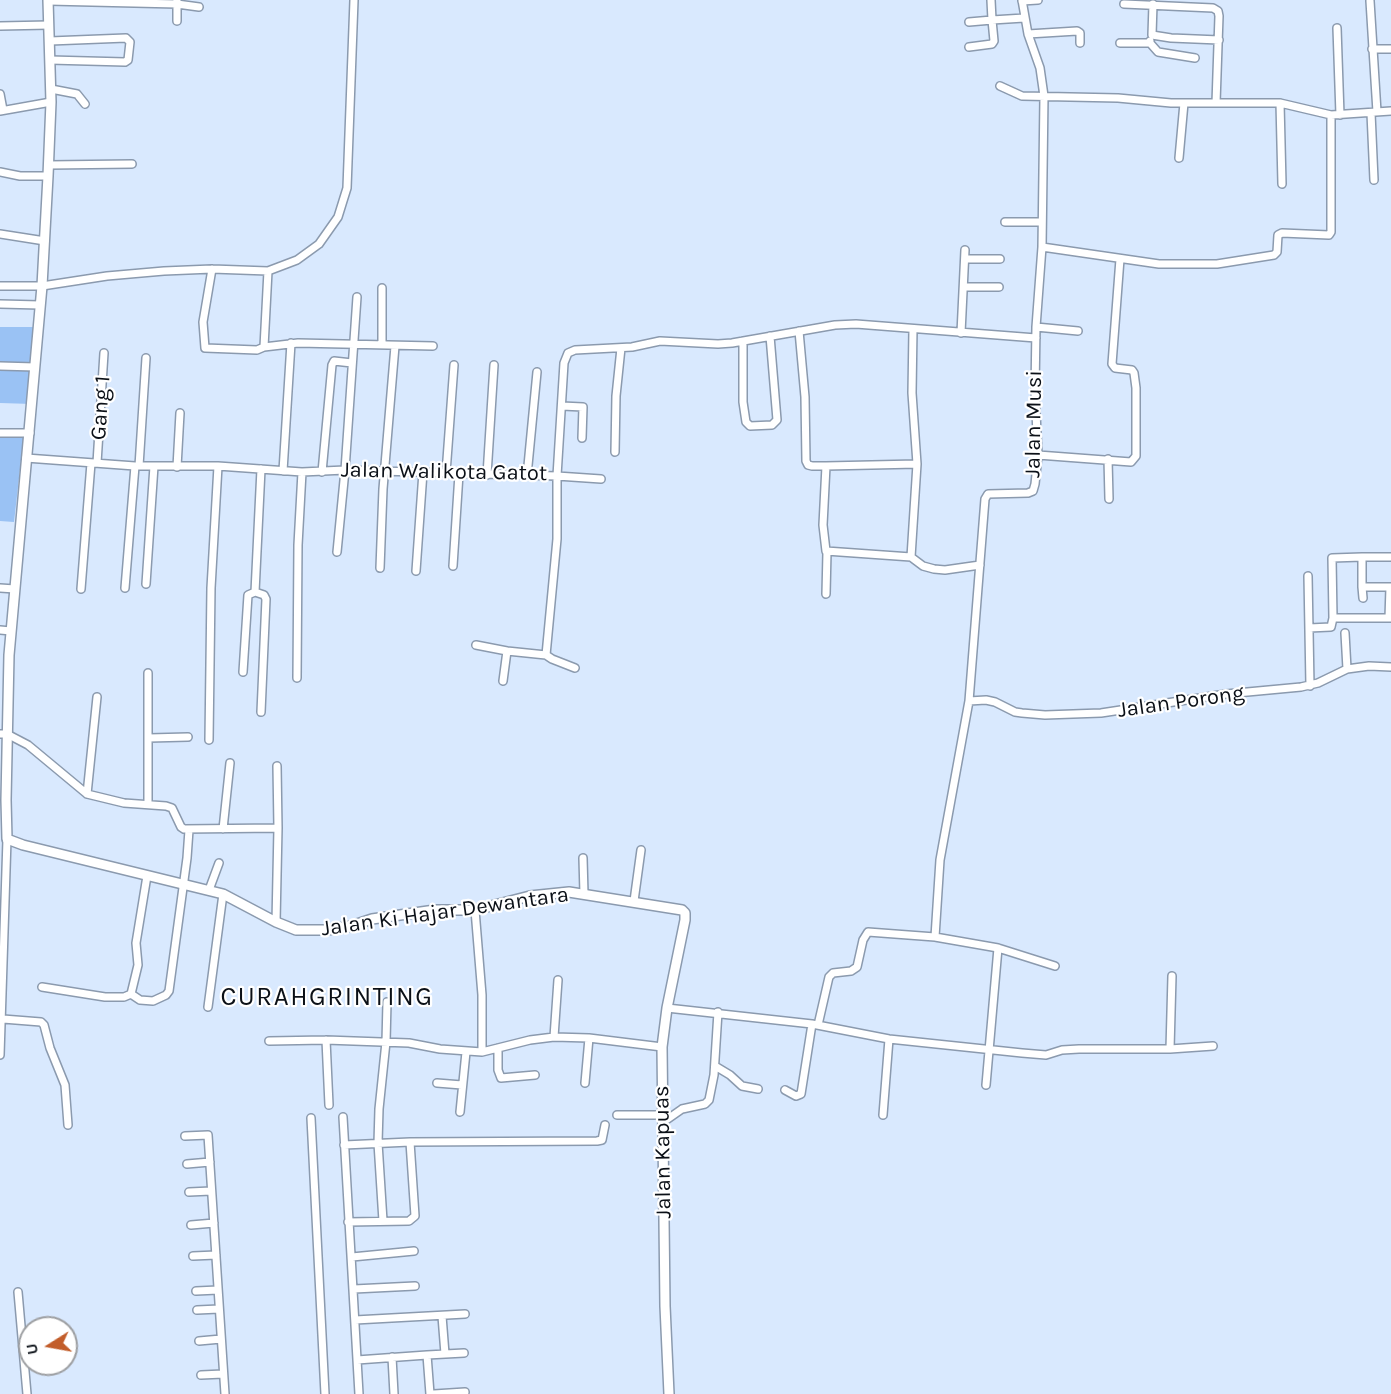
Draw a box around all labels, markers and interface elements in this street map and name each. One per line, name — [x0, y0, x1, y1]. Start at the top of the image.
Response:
street label: Jalan Musi — [1020, 370, 1048, 478]
street label: Gang 1 — [86, 375, 116, 441]
street label: Jalan Walikota Gatot — [341, 457, 547, 487]
street label: Jalan Porong — [1116, 680, 1246, 724]
street label: Jalan Ki Hajar Dewantara — [320, 882, 570, 942]
district label: CURAHGRINTING — [220, 982, 434, 1014]
street label: Jalan Kapuas — [649, 1085, 677, 1219]
north arrow — [18, 1316, 78, 1376]
text: U — [21, 1342, 42, 1356]

